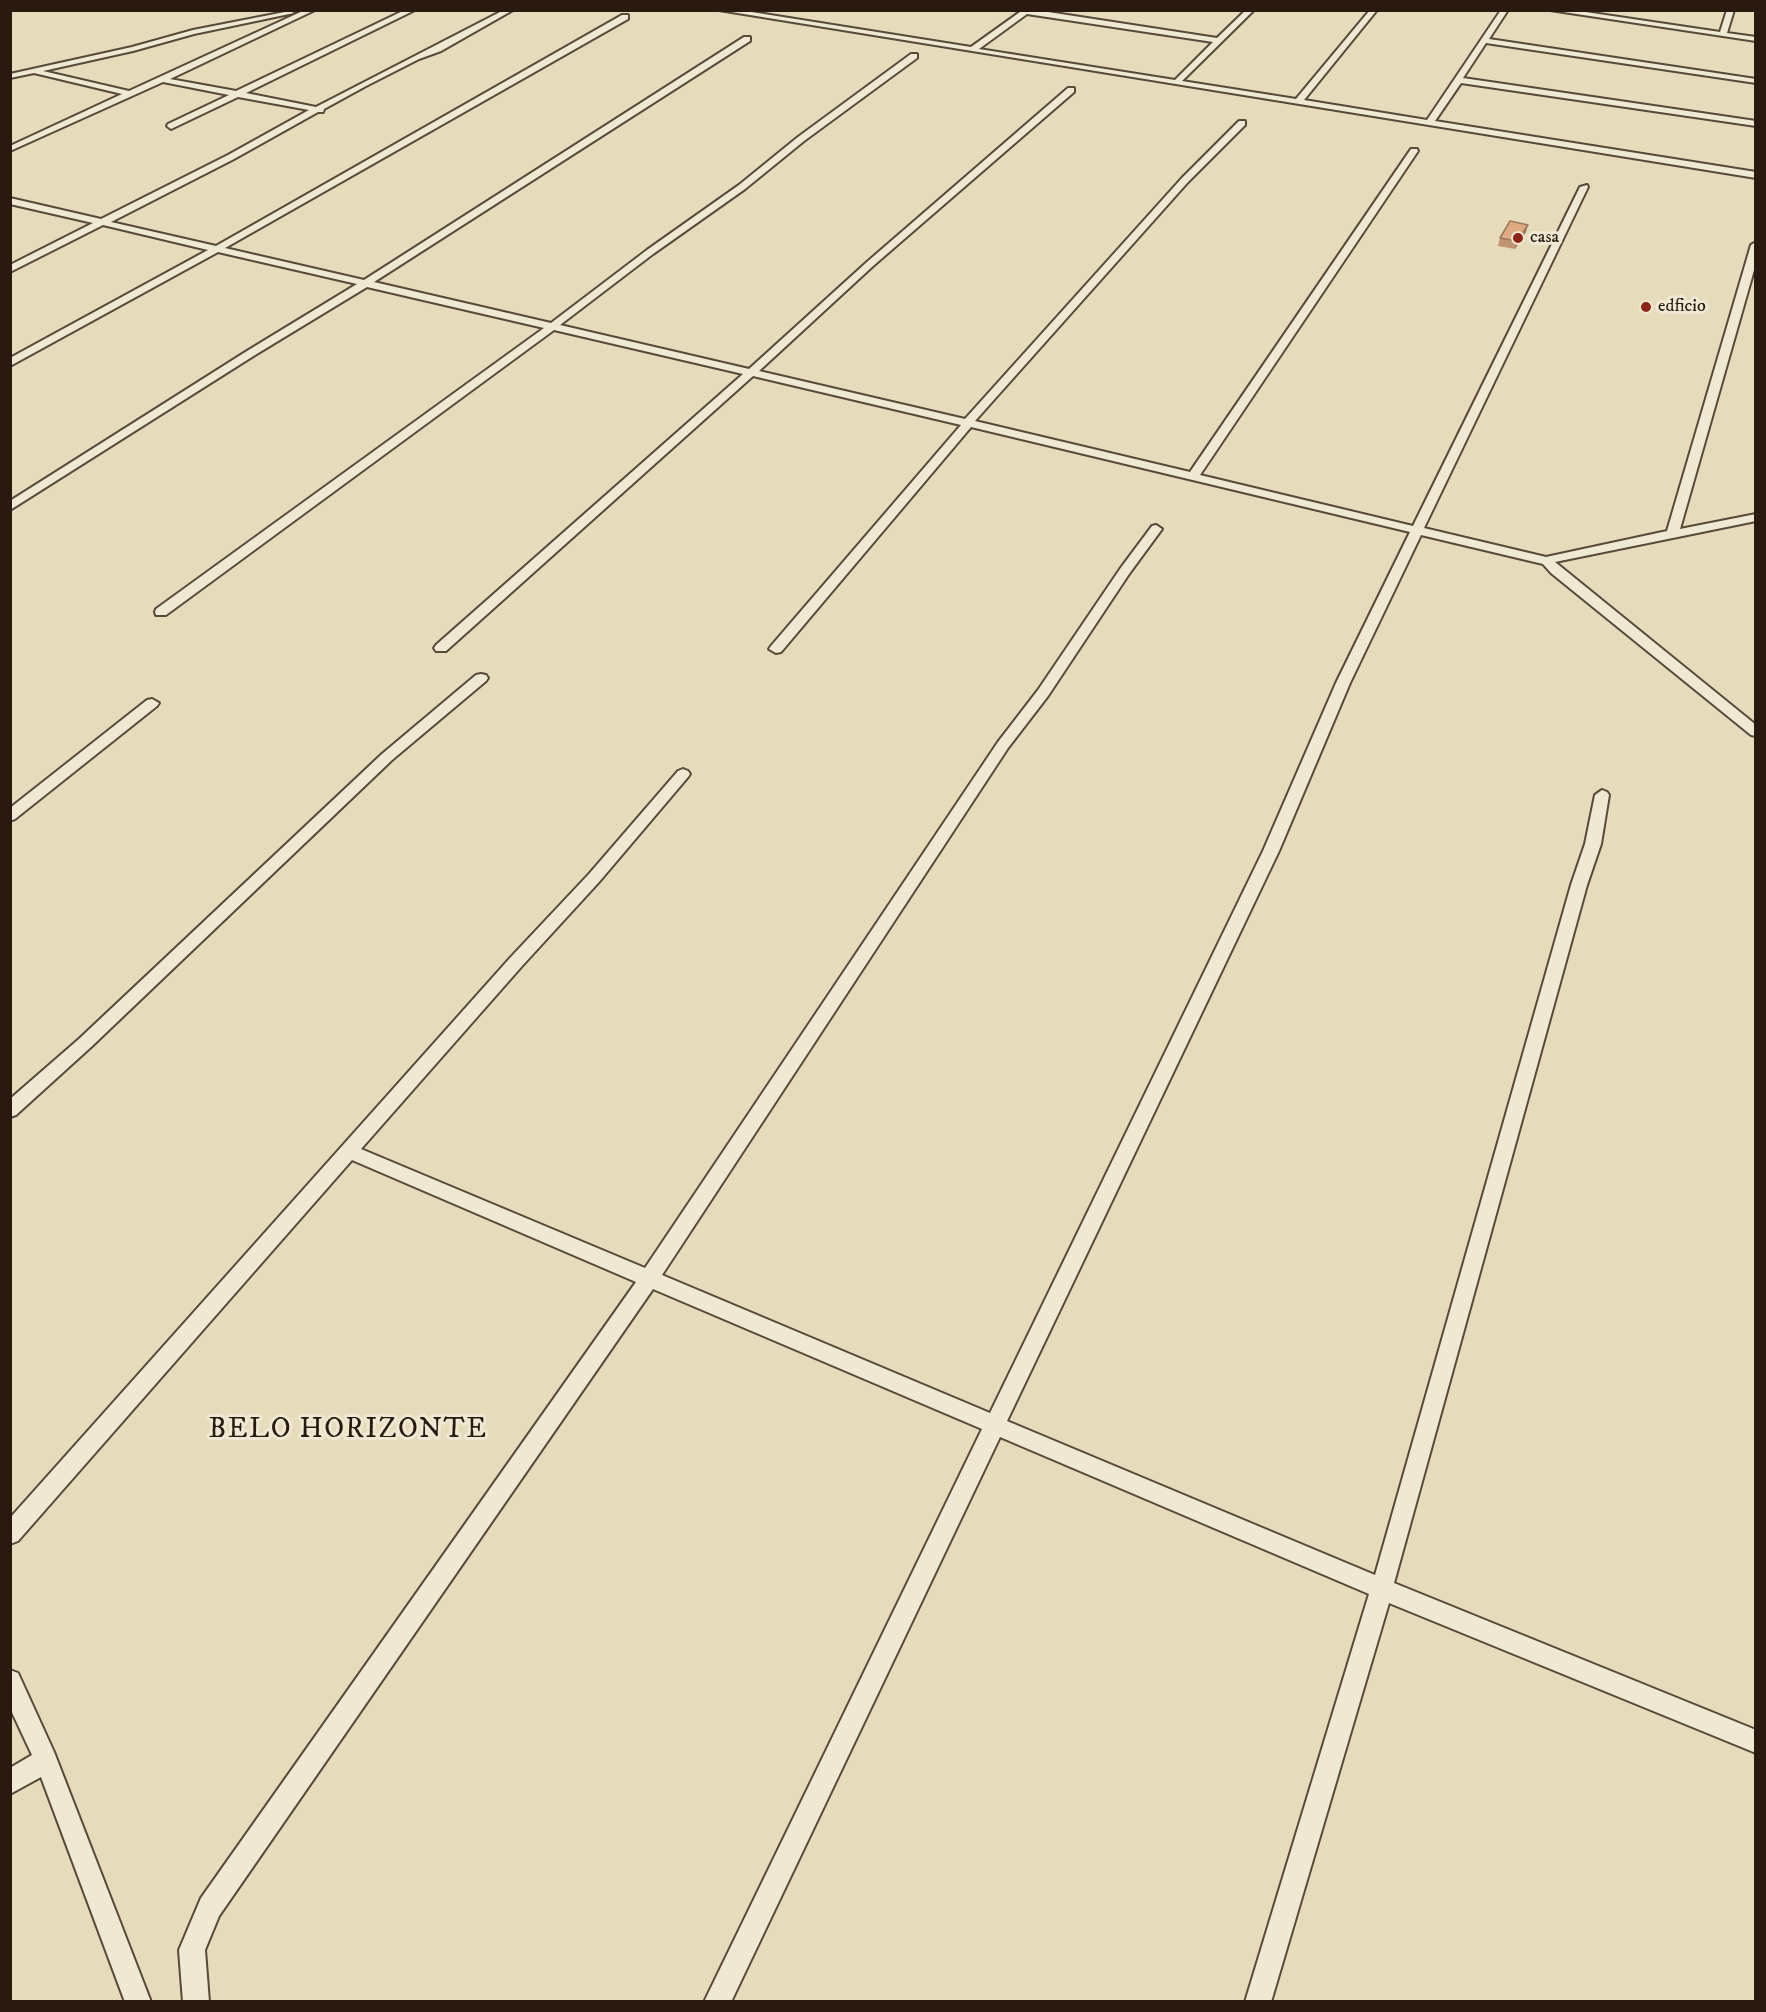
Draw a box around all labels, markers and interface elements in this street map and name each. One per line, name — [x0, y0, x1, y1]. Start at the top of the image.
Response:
place label: casa — [1530, 227, 1559, 249]
marker: casa — [1511, 231, 1525, 245]
place label: edficio — [1658, 296, 1706, 318]
marker: edficio — [1639, 300, 1653, 314]
district label: BELO HORIZONTE — [208, 1414, 488, 1448]

